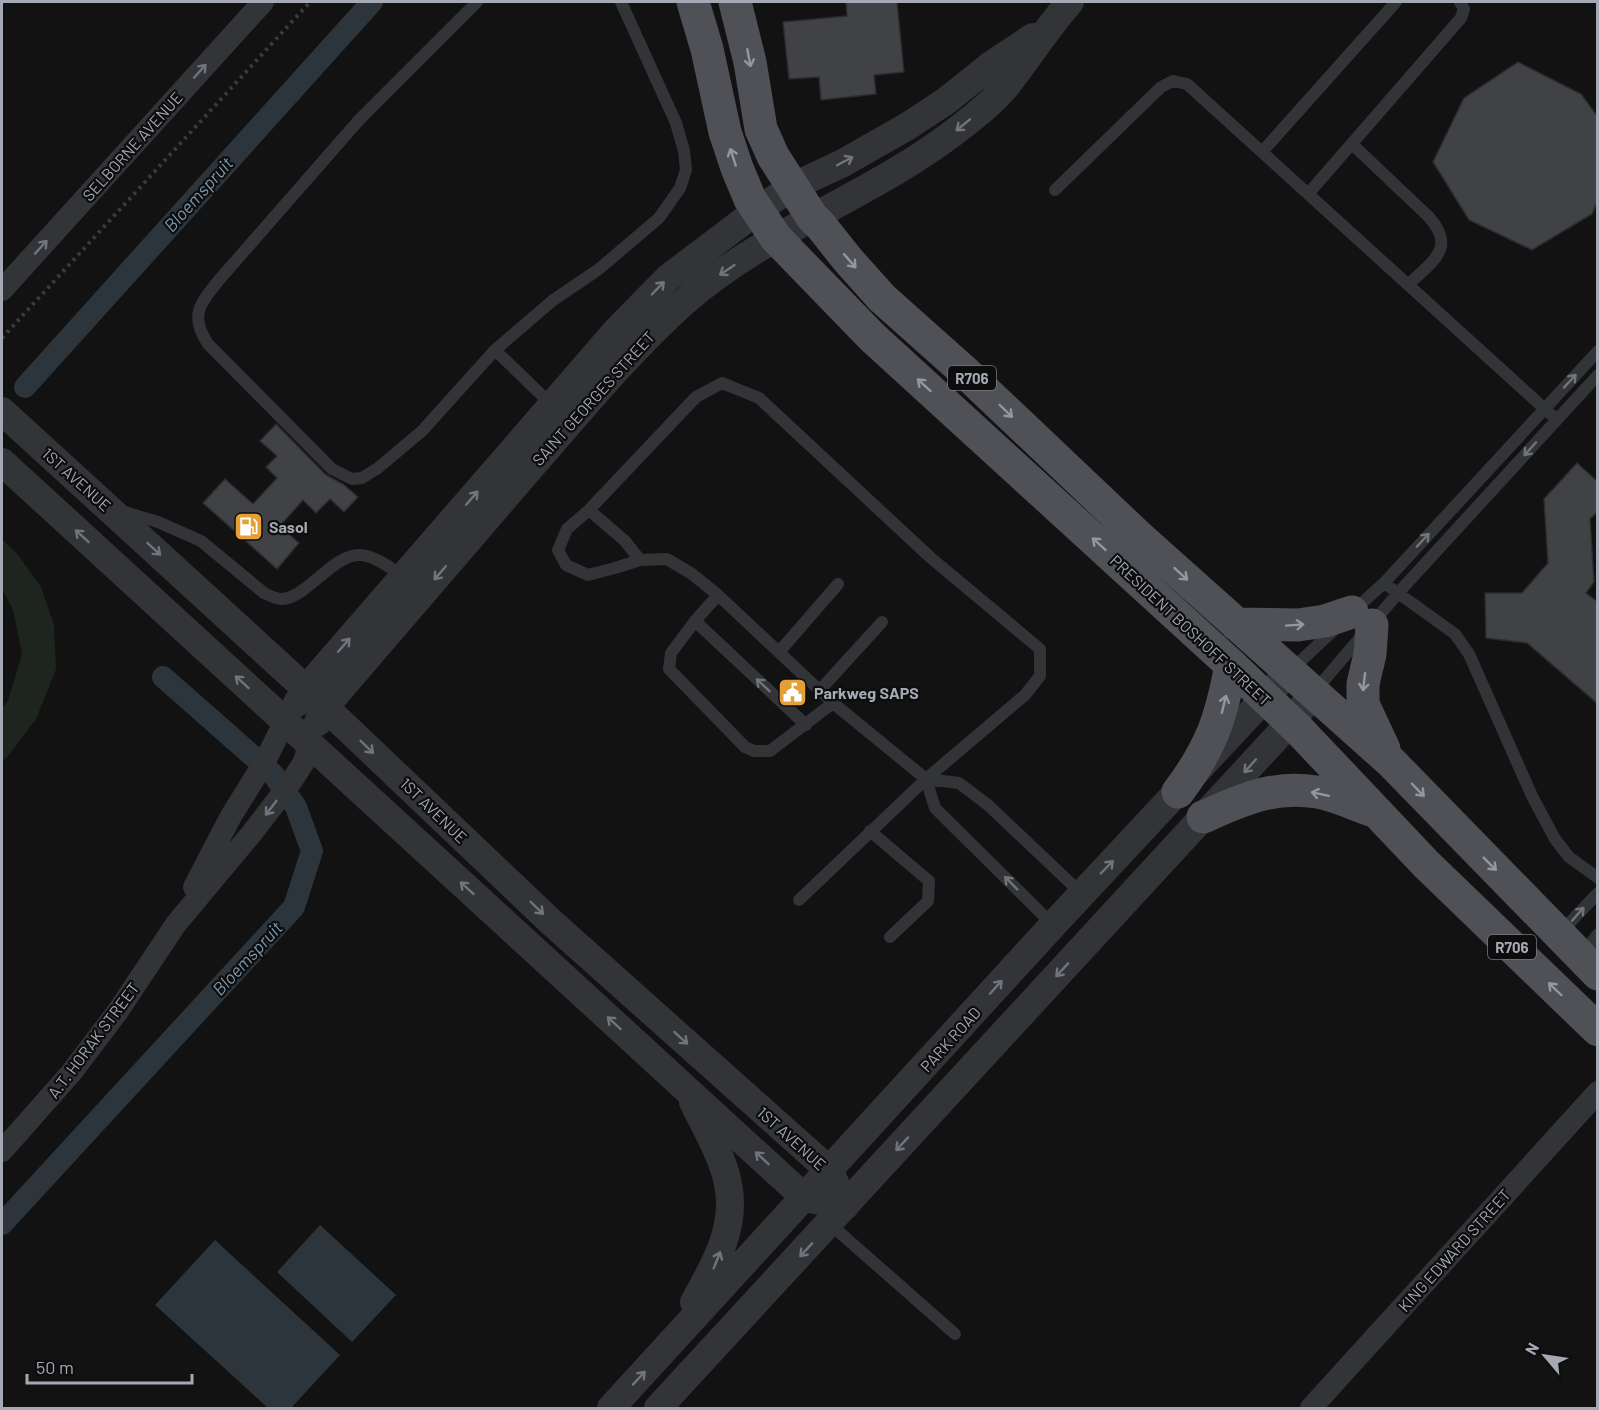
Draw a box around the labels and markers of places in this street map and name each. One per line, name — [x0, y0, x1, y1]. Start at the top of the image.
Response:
fuel station icon: Sasol — [232, 510, 264, 542]
place label: Sasol — [269, 517, 308, 536]
public building icon: Parkweg SAPS — [777, 676, 809, 708]
place label: Parkweg SAPS — [814, 683, 919, 702]

